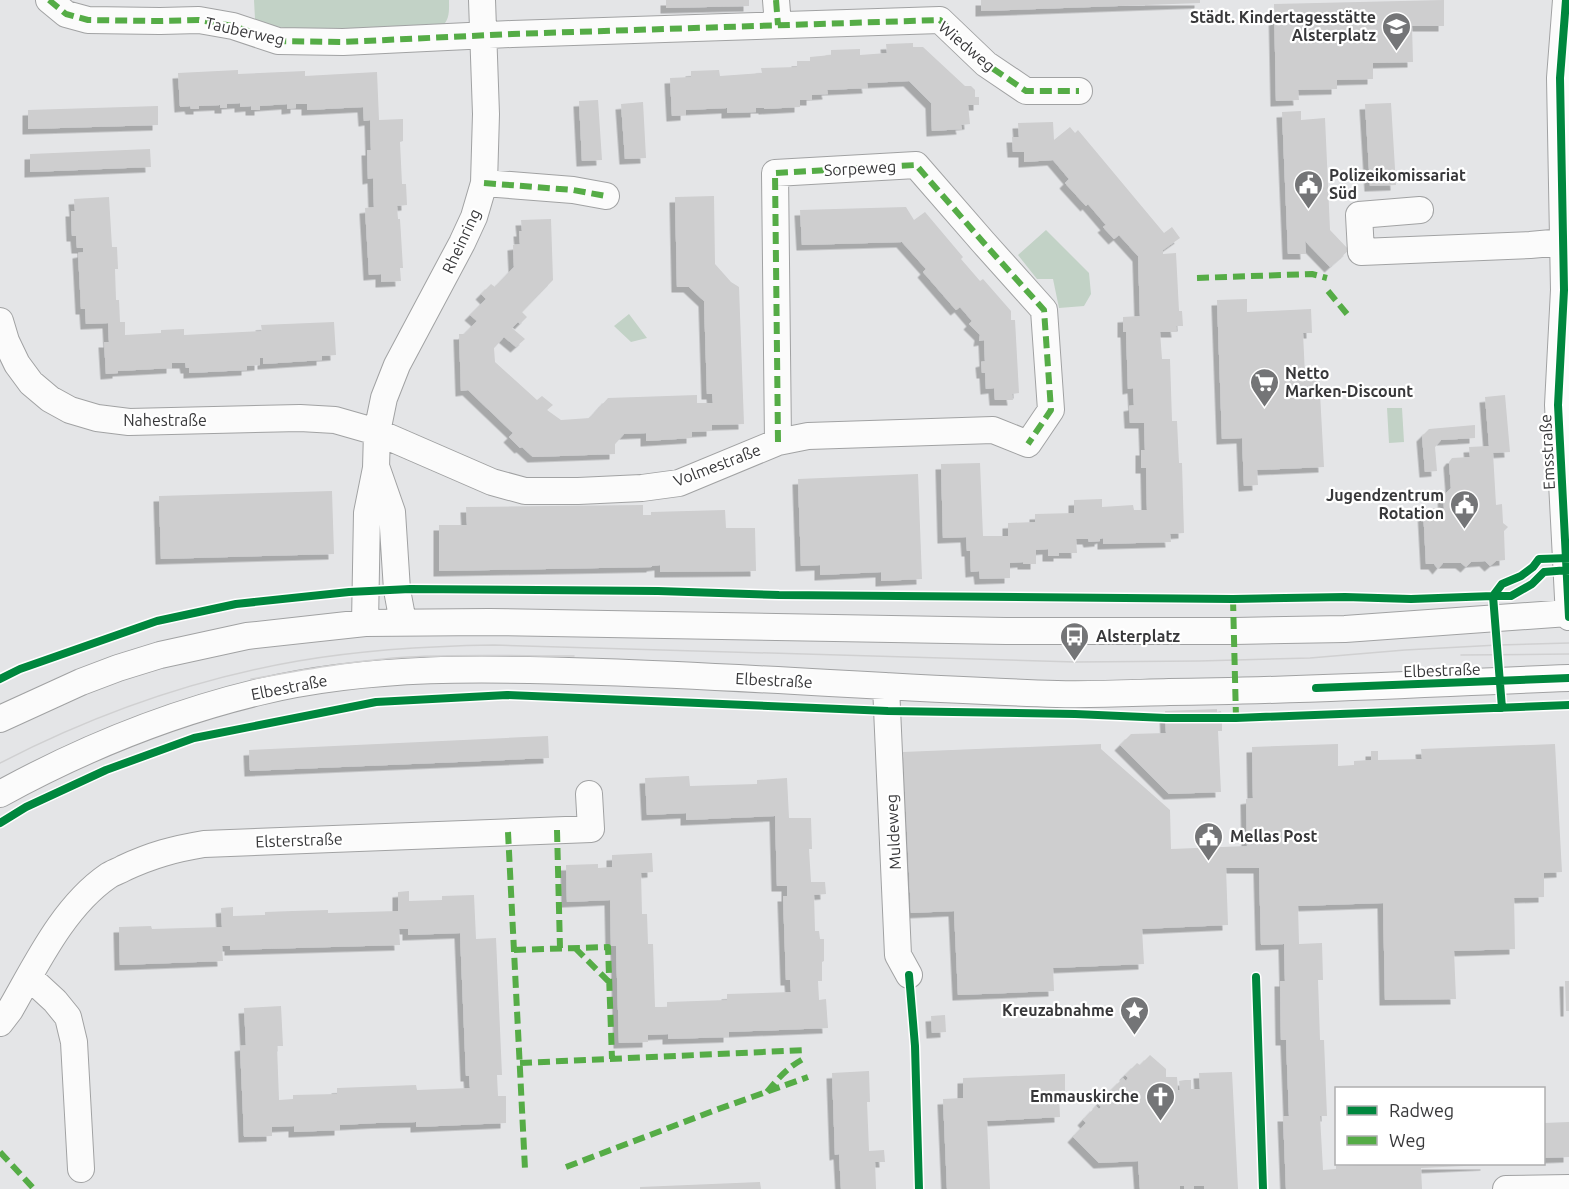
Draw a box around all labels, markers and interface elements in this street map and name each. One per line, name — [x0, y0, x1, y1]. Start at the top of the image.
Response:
place label: Städt. Kindertagesstätte Alsterplatz — [1190, 8, 1376, 44]
school or university icon: Städt. Kindertagesstätte Alsterplatz — [1381, 10, 1413, 52]
street label: Tauberweg — [204, 13, 286, 49]
street label: Wiedweg — [935, 17, 999, 75]
street label: Sorpeweg — [823, 157, 897, 179]
place label: Polizeikomissariat Süd — [1329, 166, 1466, 202]
public building icon: Polizeikomissariat Süd — [1292, 168, 1324, 210]
street label: Rheinring — [438, 206, 484, 276]
place label: Netto Marken-Discount — [1285, 364, 1413, 400]
supermarket icon: Netto Marken-Discount — [1248, 366, 1280, 408]
street label: Nahestraße — [123, 411, 207, 429]
street label: Emsstraße — [1536, 414, 1558, 490]
street label: Volmestraße — [671, 440, 763, 490]
place label: Jugendzentrum Rotation — [1326, 486, 1444, 522]
public building icon: Jugendzentrum Rotation — [1449, 488, 1481, 530]
bus stop icon: Alsterplatz — [1059, 620, 1091, 662]
place label: Alsterplatz — [1096, 627, 1180, 645]
street label: Elbestraße — [1403, 660, 1481, 680]
street label: Elbestraße — [735, 669, 813, 691]
street label: Elbestraße — [249, 671, 329, 703]
street label: Muldeweg — [882, 794, 904, 870]
public building icon: Mellas Post — [1193, 820, 1225, 862]
place label: Mellas Post — [1230, 827, 1317, 845]
street label: Elsterstraße — [255, 829, 343, 851]
place icon: Kreuzabnahme — [1119, 994, 1151, 1036]
place label: Kreuzabnahme — [1002, 1001, 1114, 1019]
church icon: Emmauskirche — [1144, 1080, 1176, 1122]
place label: Emmauskirche — [1030, 1087, 1139, 1105]
legend — [1335, 1087, 1545, 1165]
text: Radweg — [1389, 1100, 1454, 1120]
text: Weg — [1389, 1130, 1426, 1150]

